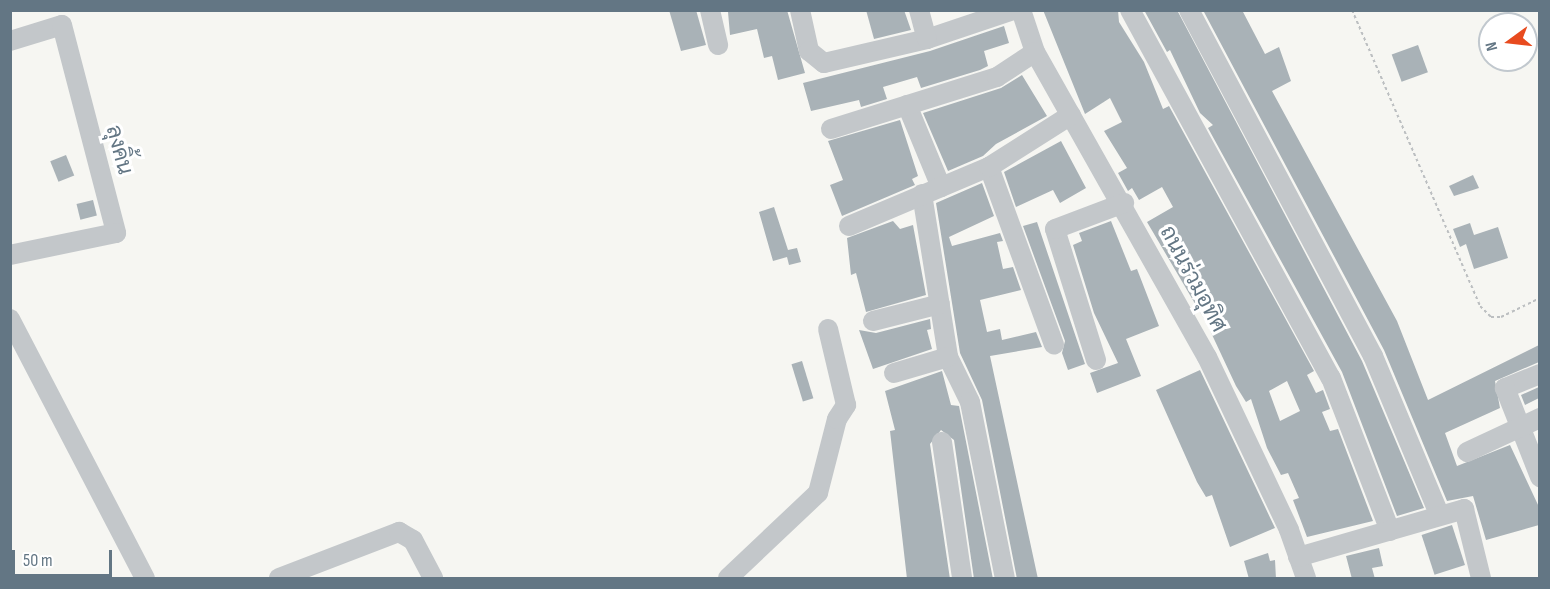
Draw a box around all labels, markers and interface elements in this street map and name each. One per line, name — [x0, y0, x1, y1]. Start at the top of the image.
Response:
north arrow — [1478, 12, 1538, 72]
text: N — [1482, 40, 1502, 53]
street label: ลุงคิ้น — [100, 122, 138, 178]
street label: ถนนร่วมอุทิศ — [1154, 221, 1232, 337]
scale bar — [15, 538, 116, 576]
text: 50 m — [23, 550, 53, 571]

